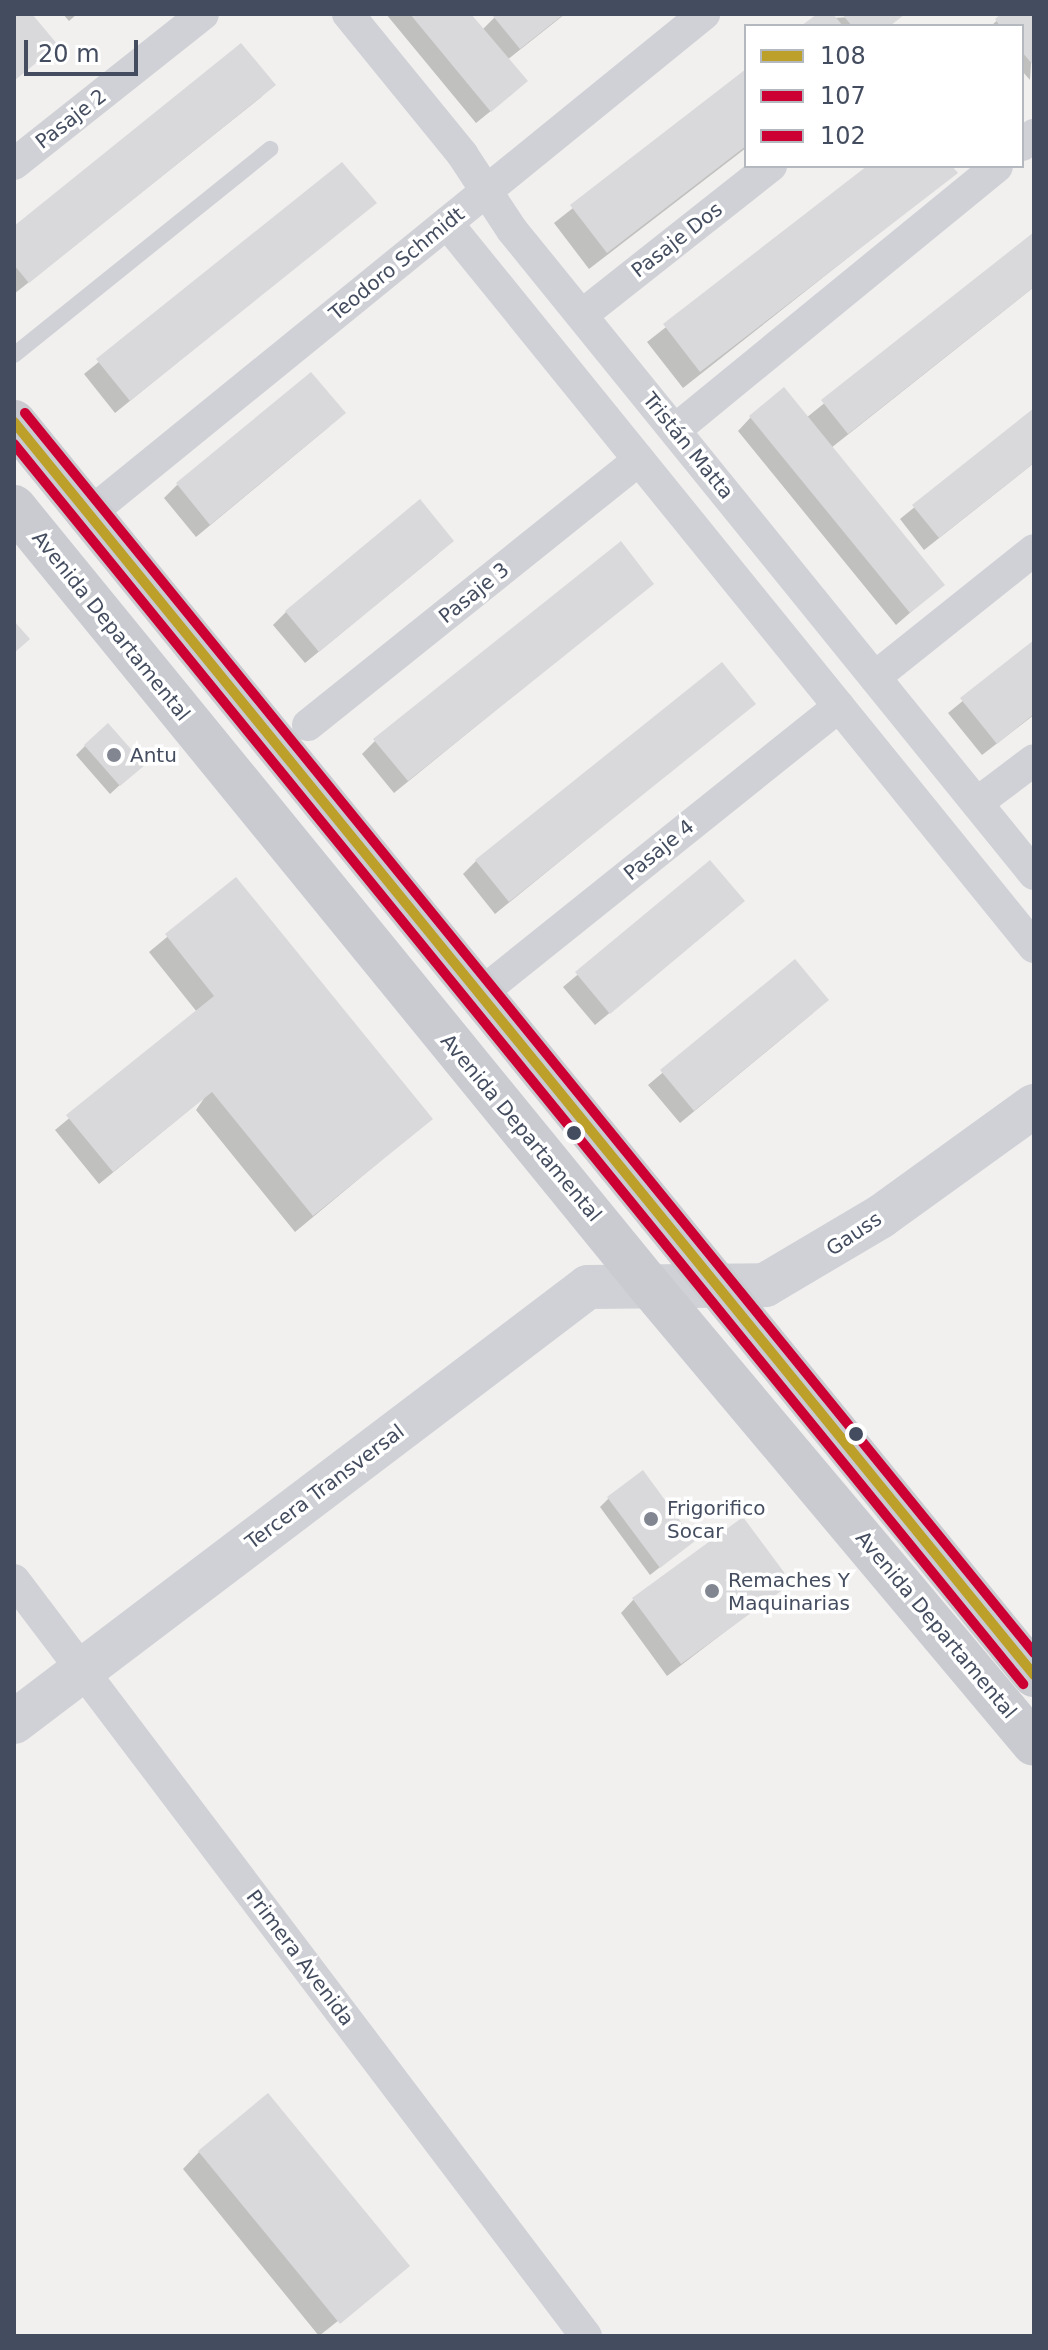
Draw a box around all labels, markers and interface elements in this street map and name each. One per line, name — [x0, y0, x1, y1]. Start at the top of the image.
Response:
scale bar — [28, 24, 142, 74]
legend — [744, 24, 1024, 168]
text: 20 m — [38, 40, 100, 68]
text: 108 — [820, 42, 866, 70]
text: 107 — [820, 82, 866, 110]
street label: Pasaje 2 — [31, 84, 111, 154]
text: 102 — [820, 122, 866, 150]
street label: Pasaje Dos — [627, 197, 727, 283]
street label: Teodoro Schmidt — [325, 202, 469, 326]
street label: Tristán Matta — [638, 388, 738, 504]
street label: Avenida Departamental — [27, 526, 195, 726]
street label: Pasaje 3 — [434, 558, 514, 628]
place label: Antu — [130, 743, 177, 767]
marker: Antu — [105, 746, 123, 764]
street label: Pasaje 4 — [619, 815, 699, 885]
street label: Avenida Departamental — [436, 1029, 606, 1227]
unlabelled marker — [566, 1125, 582, 1141]
street label: Gauss — [822, 1207, 886, 1261]
street label: Tercera Transversal — [241, 1419, 409, 1555]
unlabelled marker — [848, 1426, 864, 1442]
place label: Frigorifico Socar — [667, 1496, 765, 1543]
marker: Frigorifico Socar — [642, 1510, 660, 1528]
street label: Avenida Departamental — [851, 1526, 1021, 1724]
place label: Remaches Y Maquinarias — [728, 1568, 850, 1615]
marker: Remaches Y Maquinarias — [703, 1582, 721, 1600]
street label: Primera Avenida — [241, 1885, 359, 2031]

